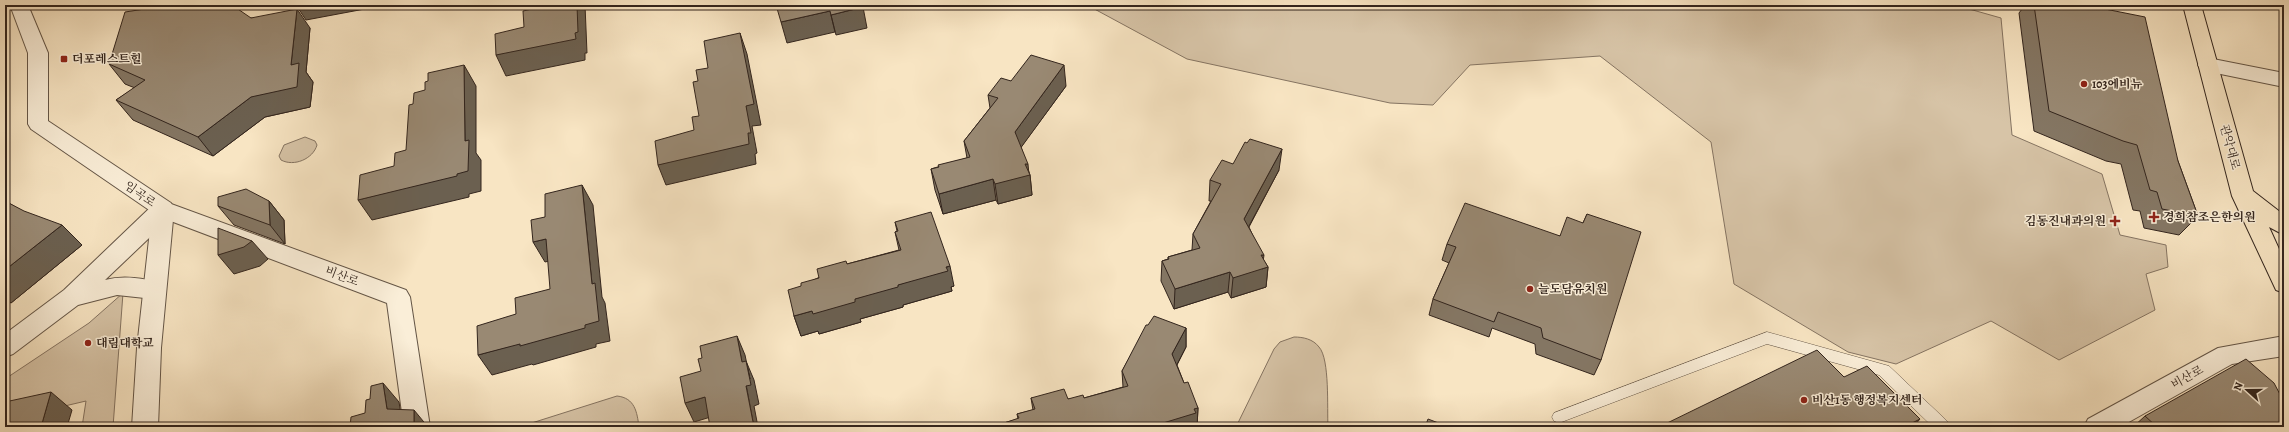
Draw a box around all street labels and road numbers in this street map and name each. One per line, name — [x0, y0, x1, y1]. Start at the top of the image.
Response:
street label: 관악대로 — [2216, 123, 2244, 172]
street label: 임곡로 — [121, 177, 159, 211]
street label: 비산로 — [323, 262, 361, 290]
street label: 비산로 — [2168, 361, 2206, 392]

